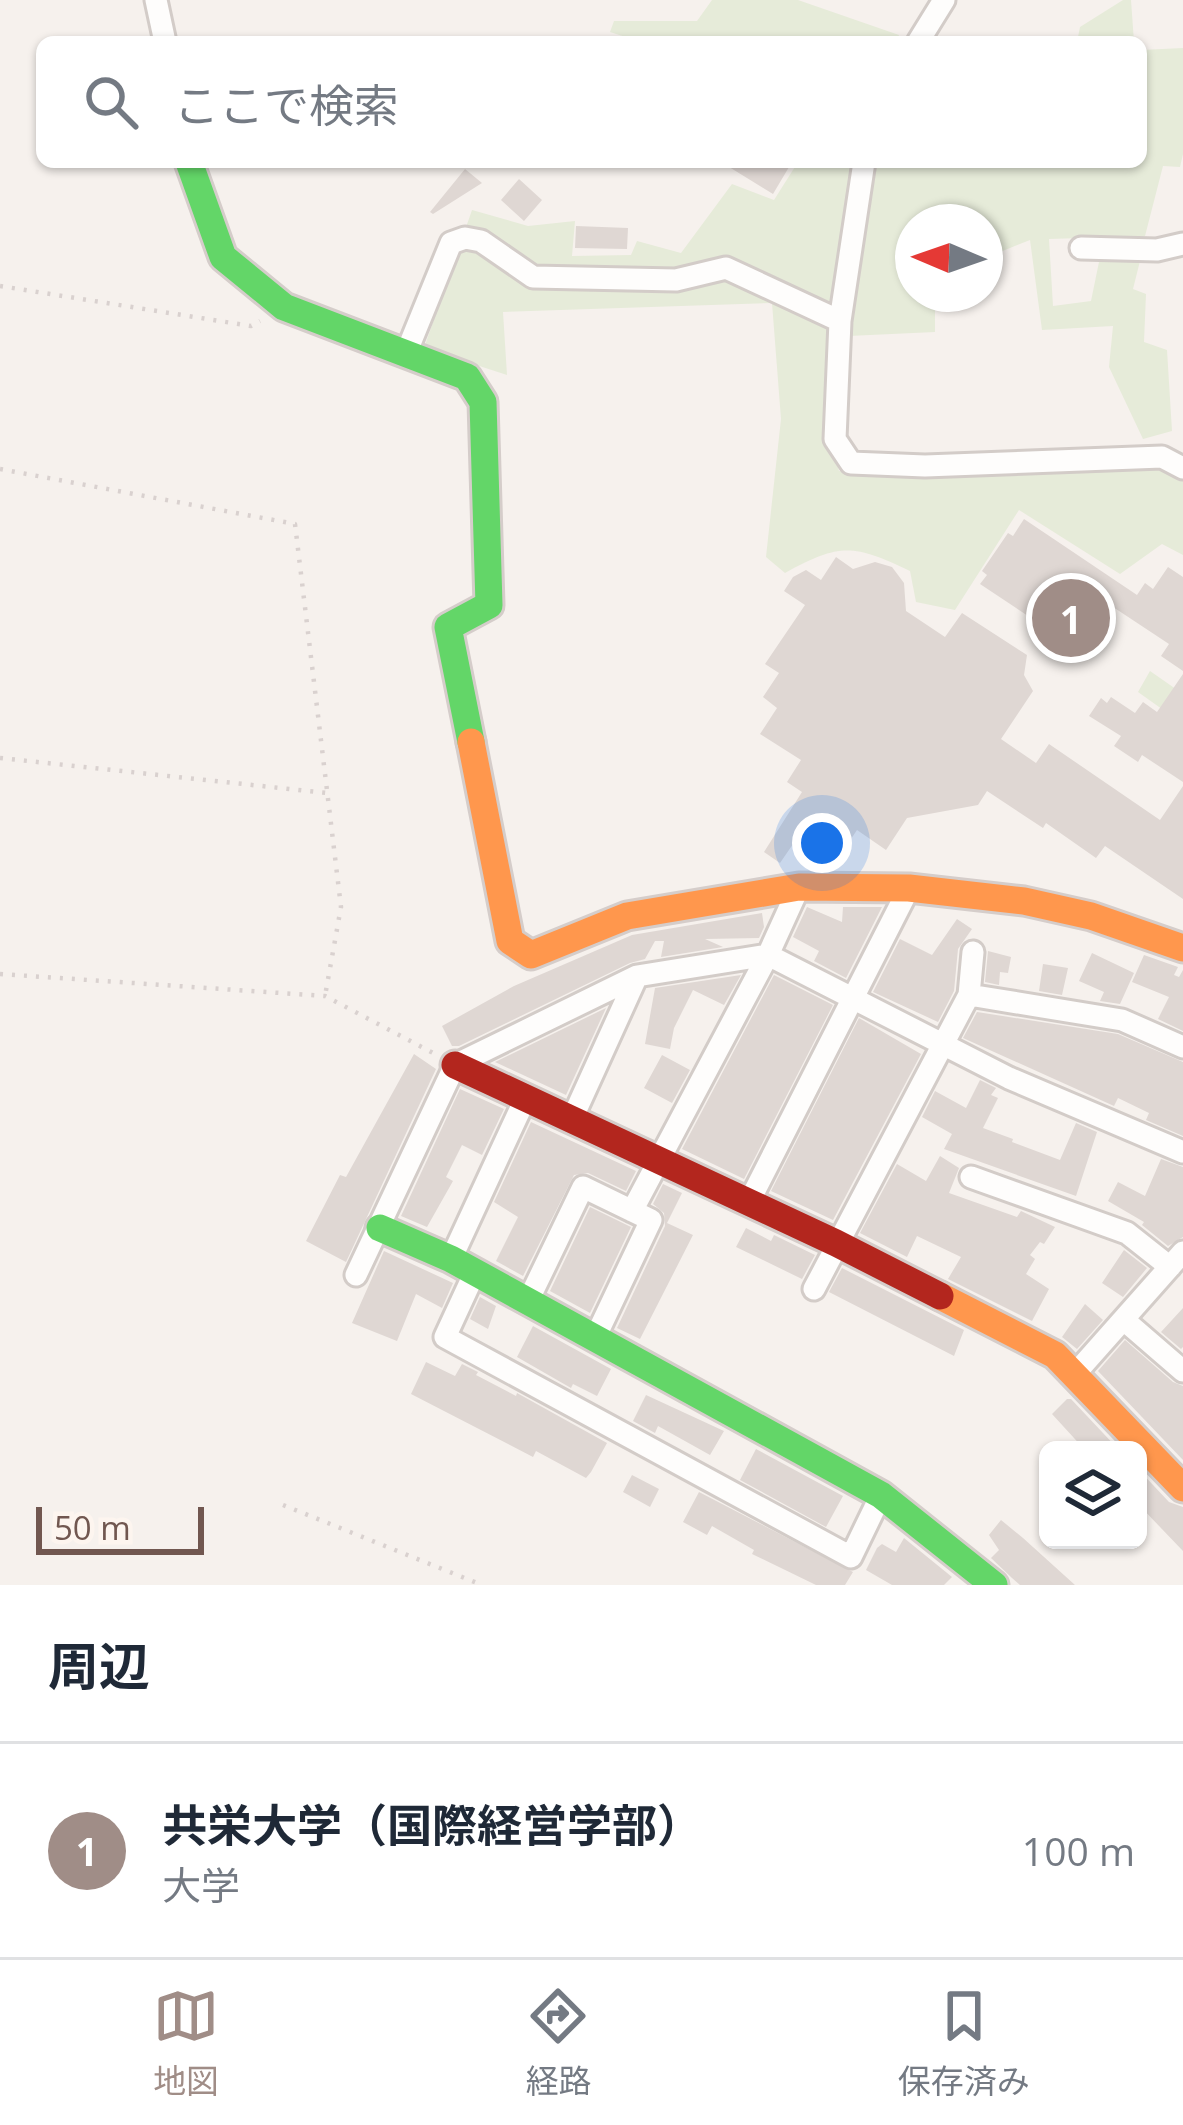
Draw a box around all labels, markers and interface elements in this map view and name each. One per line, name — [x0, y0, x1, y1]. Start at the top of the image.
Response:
search box — [36, 36, 1147, 168]
icon: search — [78, 69, 144, 135]
text: ここで検索 — [174, 74, 399, 135]
north arrow — [895, 204, 1003, 312]
pin: 1 — [1032, 573, 1110, 663]
your location — [792, 813, 852, 873]
map controls — [1039, 1441, 1147, 1549]
button: layers — [1039, 1441, 1147, 1549]
scale bar — [36, 1501, 204, 1554]
text: 50 m — [54, 1505, 131, 1550]
text: 周辺 — [48, 1630, 150, 1700]
text: 共栄大学（国際経営学部） — [162, 1794, 702, 1855]
text: 1 — [76, 1824, 98, 1877]
text: 100 m — [1022, 1824, 1135, 1877]
text: 大学 — [162, 1858, 240, 1911]
tab: 地図 — [153, 1983, 219, 2103]
tab: 経路 — [525, 1983, 591, 2103]
tab: 保存済み — [898, 1983, 1030, 2103]

